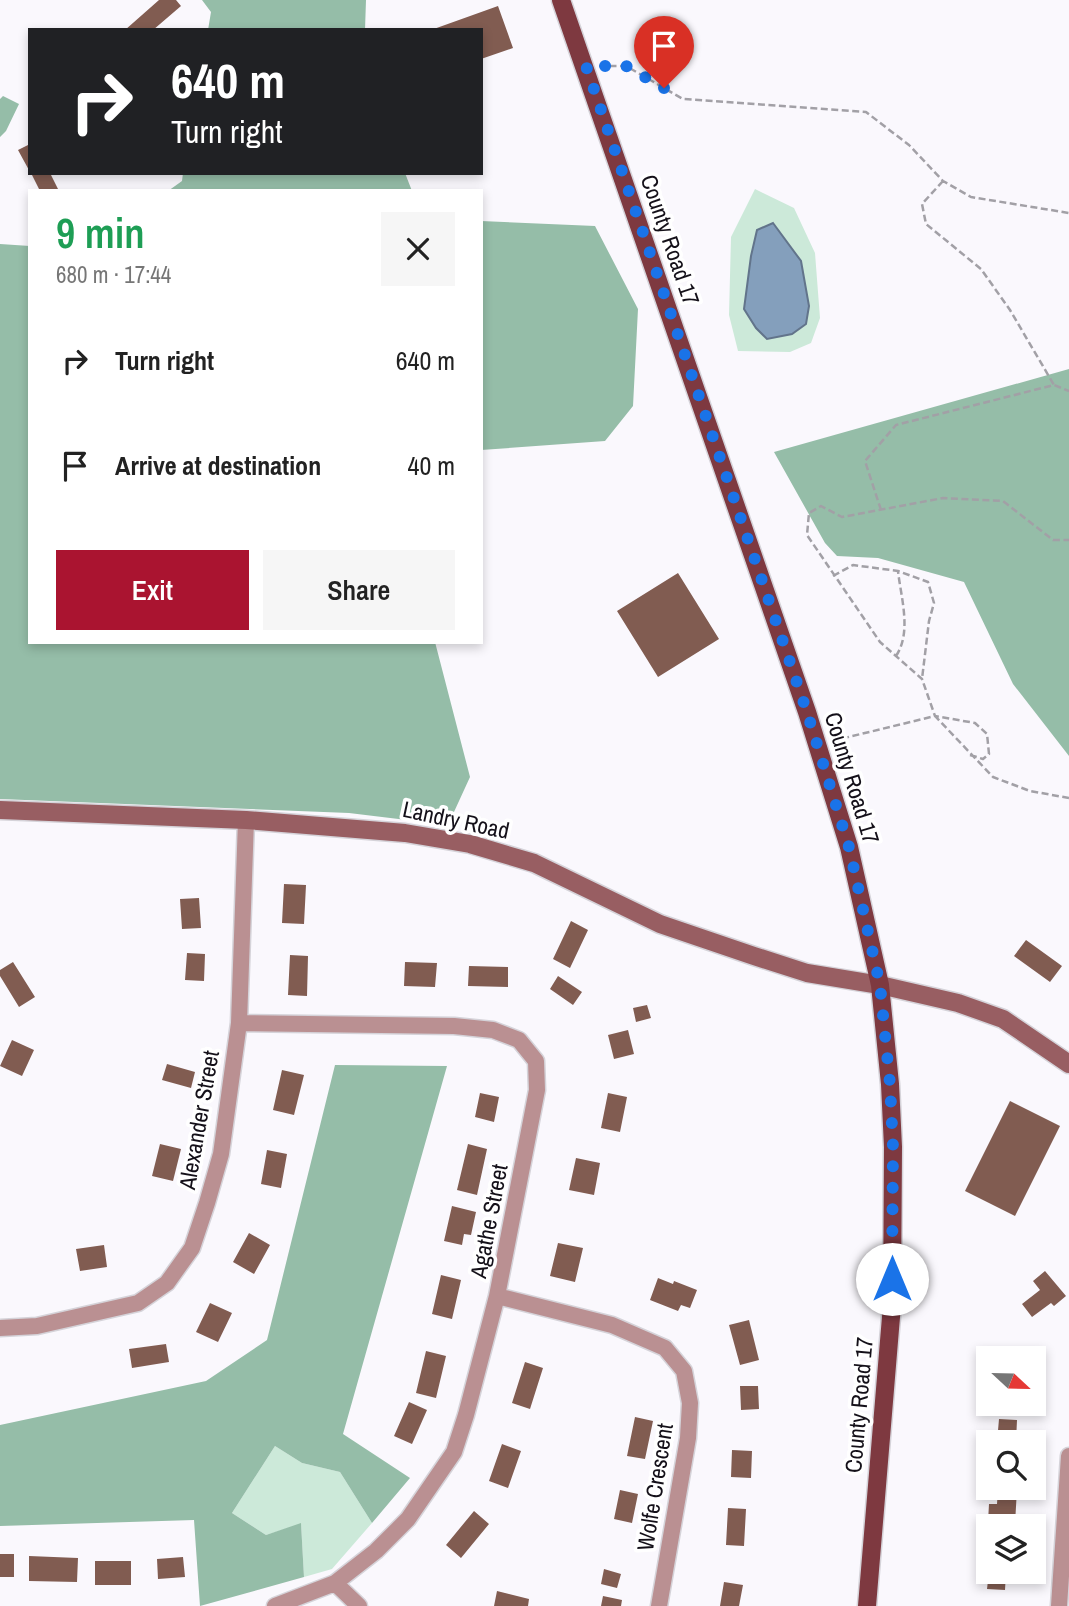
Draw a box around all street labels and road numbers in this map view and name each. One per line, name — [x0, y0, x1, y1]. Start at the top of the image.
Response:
street label: County Road 17 — [634, 170, 707, 309]
street label: County Road 17 — [818, 708, 887, 848]
street label: Landry Road — [400, 793, 512, 846]
street label: Alexander Street — [171, 1048, 226, 1193]
street label: Agathe Street — [462, 1161, 515, 1281]
street label: County Road 17 — [837, 1336, 880, 1474]
street label: Wolfe Crescent — [629, 1421, 680, 1553]

